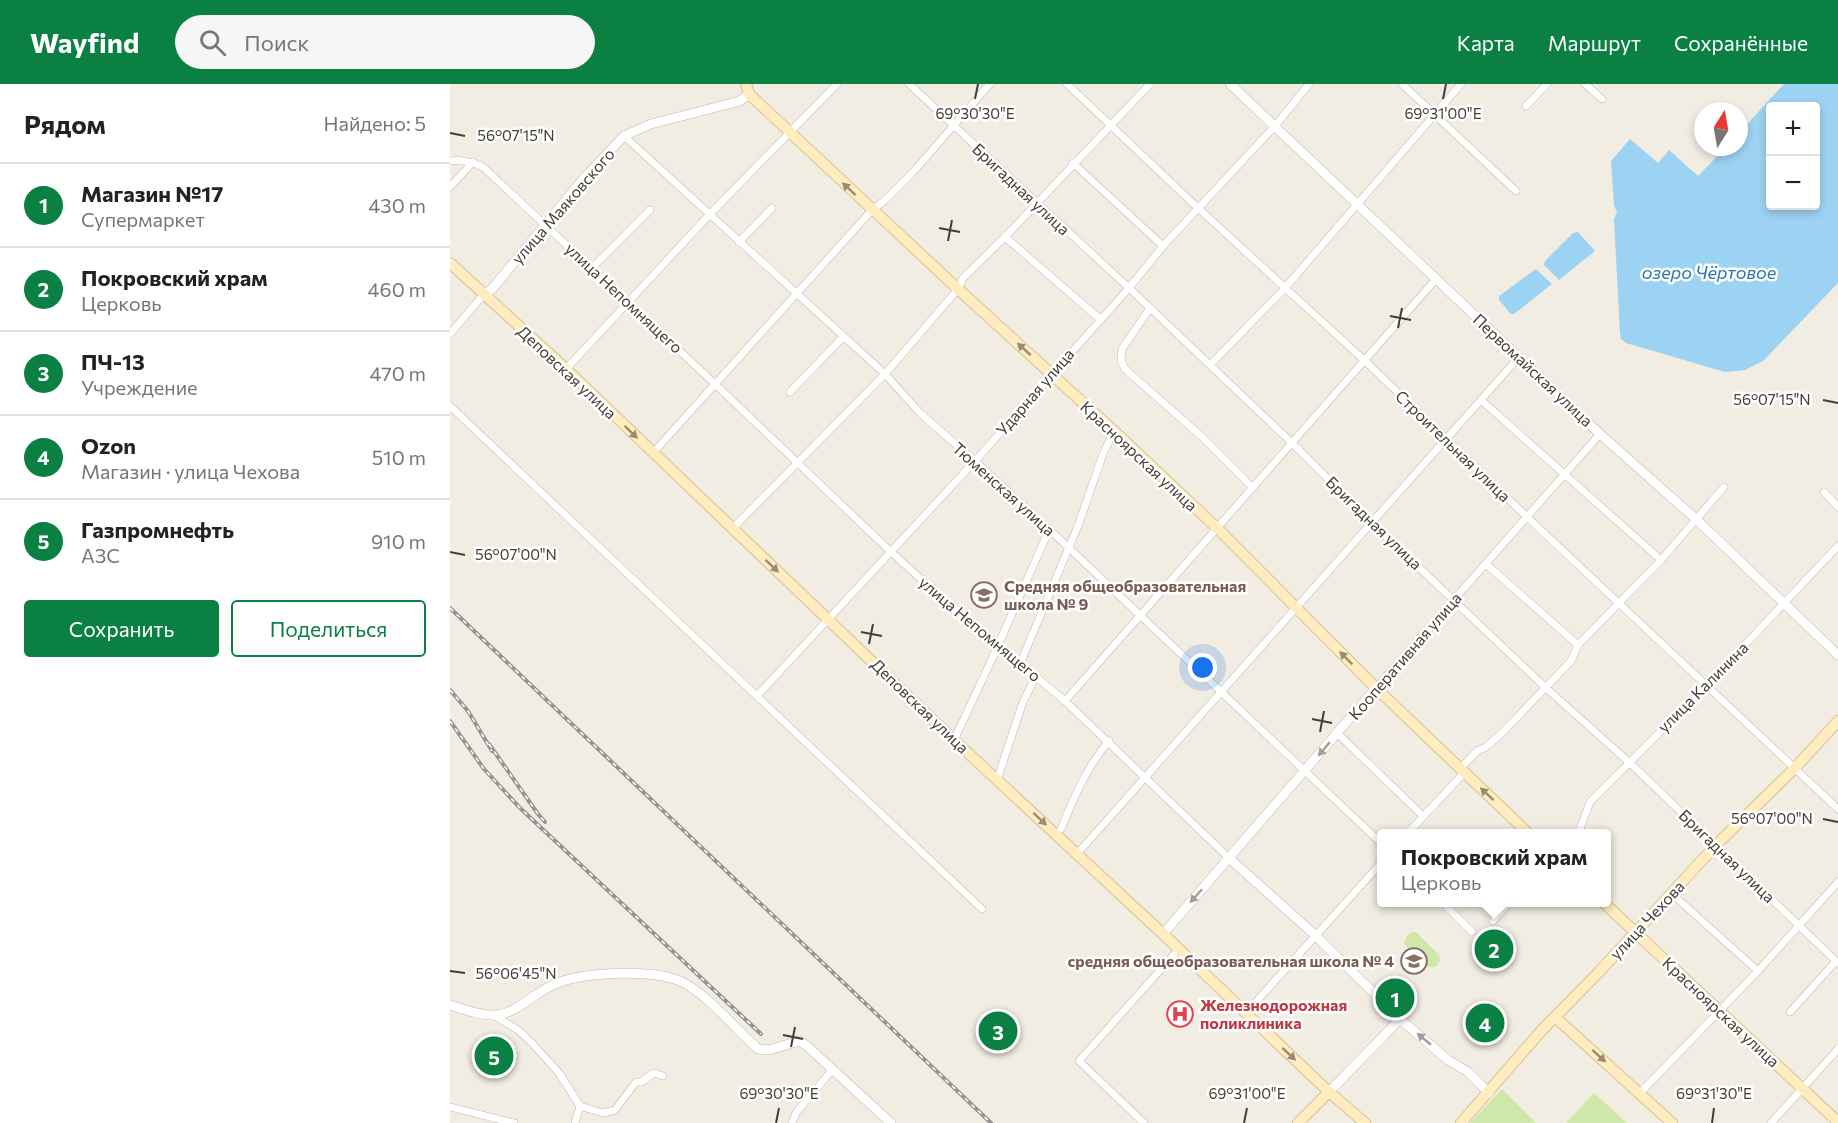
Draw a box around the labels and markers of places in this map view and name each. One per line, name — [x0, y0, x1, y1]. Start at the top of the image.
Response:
place label: Средняя общеобразовательная школа № 9 — [1004, 576, 1246, 613]
school or university icon: Средняя общеобразовательная школа № 9 — [969, 580, 999, 610]
pin: 2 — [1474, 926, 1514, 972]
school or university icon: средняя общеобразовательная школа № 4 — [1399, 946, 1429, 976]
place label: средняя общеобразовательная школа № 4 — [1067, 951, 1394, 970]
pin: 1 — [1376, 976, 1414, 1020]
place label: Железнодорожная поликлиника — [1200, 995, 1347, 1032]
hospital icon: Железнодорожная поликлиника — [1165, 999, 1195, 1029]
pin: 4 — [1466, 1000, 1504, 1046]
pin: 3 — [978, 1008, 1018, 1054]
pin: 5 — [474, 1034, 513, 1078]

